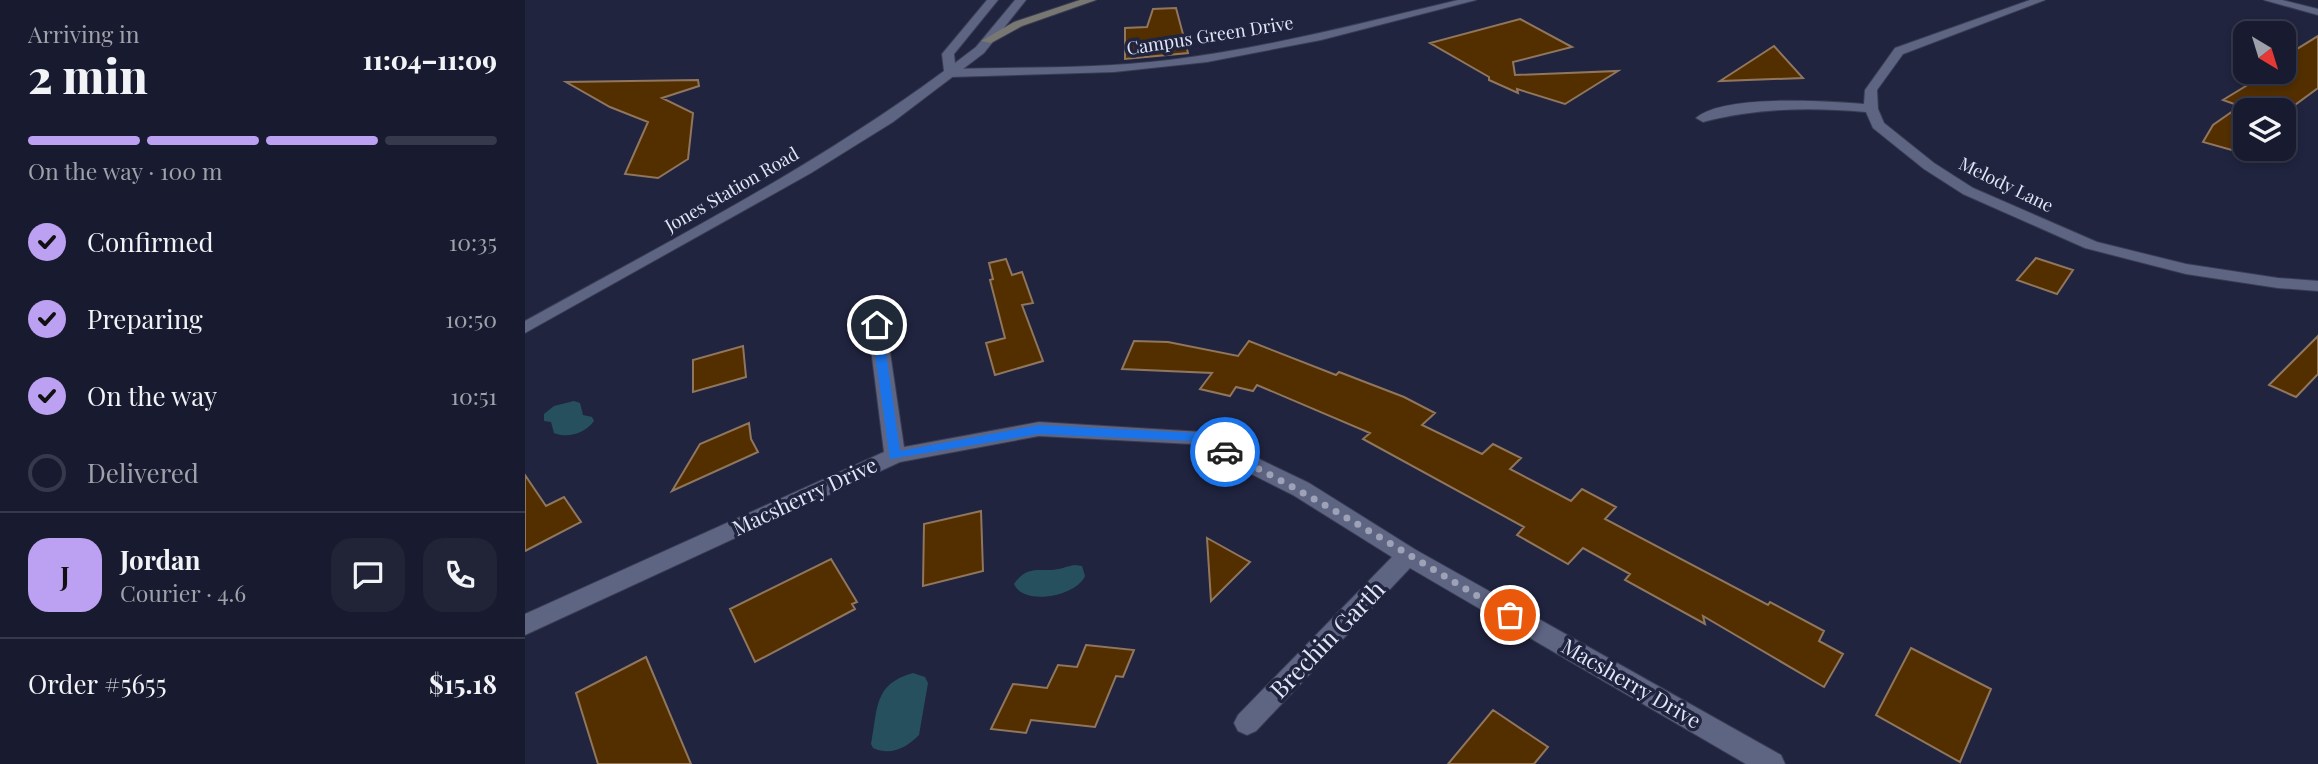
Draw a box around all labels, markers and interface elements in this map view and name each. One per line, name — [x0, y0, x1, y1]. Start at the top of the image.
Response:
street label: Campus Green Drive — [1125, 10, 1295, 60]
text: Arriving in — [28, 18, 140, 49]
north arrow — [2233, 21, 2296, 84]
map controls — [2233, 21, 2296, 161]
text: 11:04–11:09 — [363, 42, 497, 77]
text: 2 min — [28, 44, 148, 106]
button: layers — [2233, 98, 2296, 161]
street label: Jones Station Road — [659, 141, 803, 238]
street label: Melody Lane — [1955, 151, 2058, 217]
text: On the way · 100 m — [28, 155, 222, 186]
icon: check — [28, 223, 66, 261]
text: Confirmed — [87, 224, 214, 259]
text: 10:35 — [449, 226, 497, 257]
pin — [847, 295, 907, 355]
icon: check — [28, 300, 66, 338]
text: Preparing — [87, 301, 203, 336]
text: 10:50 — [445, 303, 497, 334]
icon: home — [858, 306, 896, 344]
icon: check — [28, 377, 66, 415]
text: On the way — [87, 378, 217, 413]
text: 10:51 — [451, 380, 497, 411]
courier — [1190, 417, 1260, 487]
icon: car — [1206, 433, 1244, 471]
street label: Macsherry Drive — [727, 449, 881, 541]
text: Delivered — [87, 455, 199, 490]
button: chat — [331, 538, 405, 612]
button: phone — [423, 538, 497, 612]
text: Jordan — [120, 542, 200, 577]
text: J — [60, 558, 70, 593]
street label: Brechin Garth — [1262, 573, 1391, 704]
text: Courier · 4.6 — [120, 577, 246, 608]
pin — [1480, 585, 1540, 645]
icon: bag — [1491, 596, 1529, 634]
street label: Macsherry Drive — [1557, 631, 1707, 734]
text: Order #5655 — [28, 666, 166, 701]
text: $15.18 — [429, 666, 497, 701]

